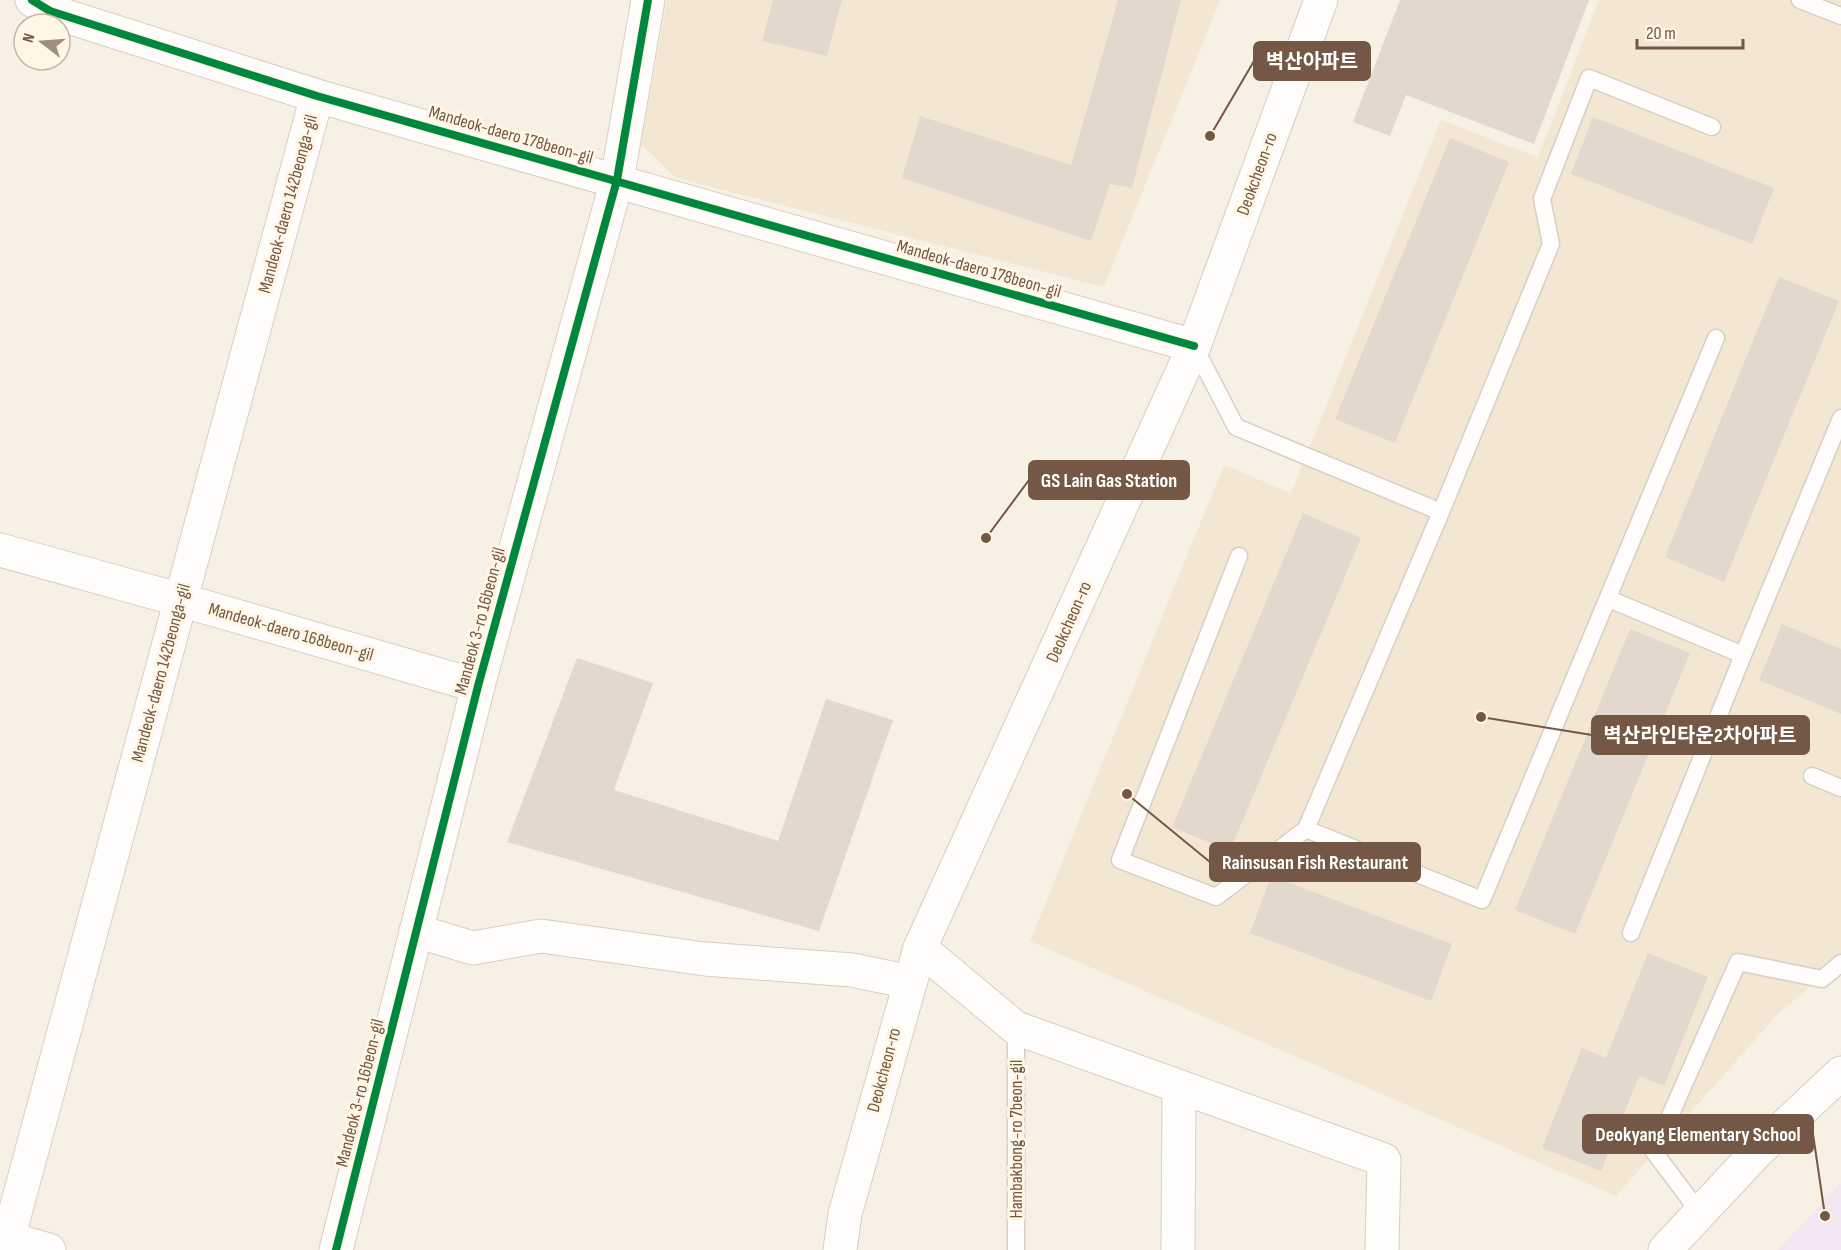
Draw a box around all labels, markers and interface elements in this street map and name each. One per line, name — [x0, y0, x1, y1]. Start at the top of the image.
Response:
north arrow — [12, 12, 72, 72]
scale bar — [1637, 12, 1744, 50]
text: 20 m — [1646, 23, 1676, 44]
text: N — [19, 31, 39, 45]
callout: 벽산아파트 — [1254, 42, 1370, 80]
text: 벽산아파트 — [1266, 50, 1358, 74]
street label: Mandeok-daero 178beon-gil — [426, 101, 596, 169]
street label: Mandeok-daero 142beonga-gil — [254, 112, 322, 296]
street label: Deokcheon-ro — [1232, 130, 1282, 218]
street label: Mandeok-daero 178beon-gil — [894, 235, 1064, 303]
callout: GS Lain Gas Station — [1029, 461, 1189, 499]
text: GS Lain Gas Station — [1041, 469, 1177, 493]
street label: Mandeok 3-ro 16beon-gil — [450, 545, 510, 697]
street label: Deokcheon-ro — [1042, 578, 1096, 666]
street label: Mandeok-daero 142beonga-gil — [127, 581, 195, 765]
street label: Mandeok-daero 168beon-gil — [206, 598, 376, 666]
callout: 벽산라인타운2차아파트 — [1592, 716, 1809, 754]
text: 벽산라인타운2차아파트 — [1604, 724, 1796, 748]
callout: Rainsusan Fish Restaurant — [1210, 843, 1420, 881]
text: Rainsusan Fish Restaurant — [1222, 851, 1408, 875]
street label: Mandeok 3-ro 16beon-gil — [331, 1017, 389, 1169]
street label: Deokcheon-ro — [863, 1026, 905, 1114]
street label: Hambakbong-ro 7beon-gil — [1006, 1060, 1027, 1218]
callout: Deokyang Elementary School — [1583, 1115, 1813, 1153]
text: Deokyang Elementary School — [1595, 1123, 1801, 1147]

